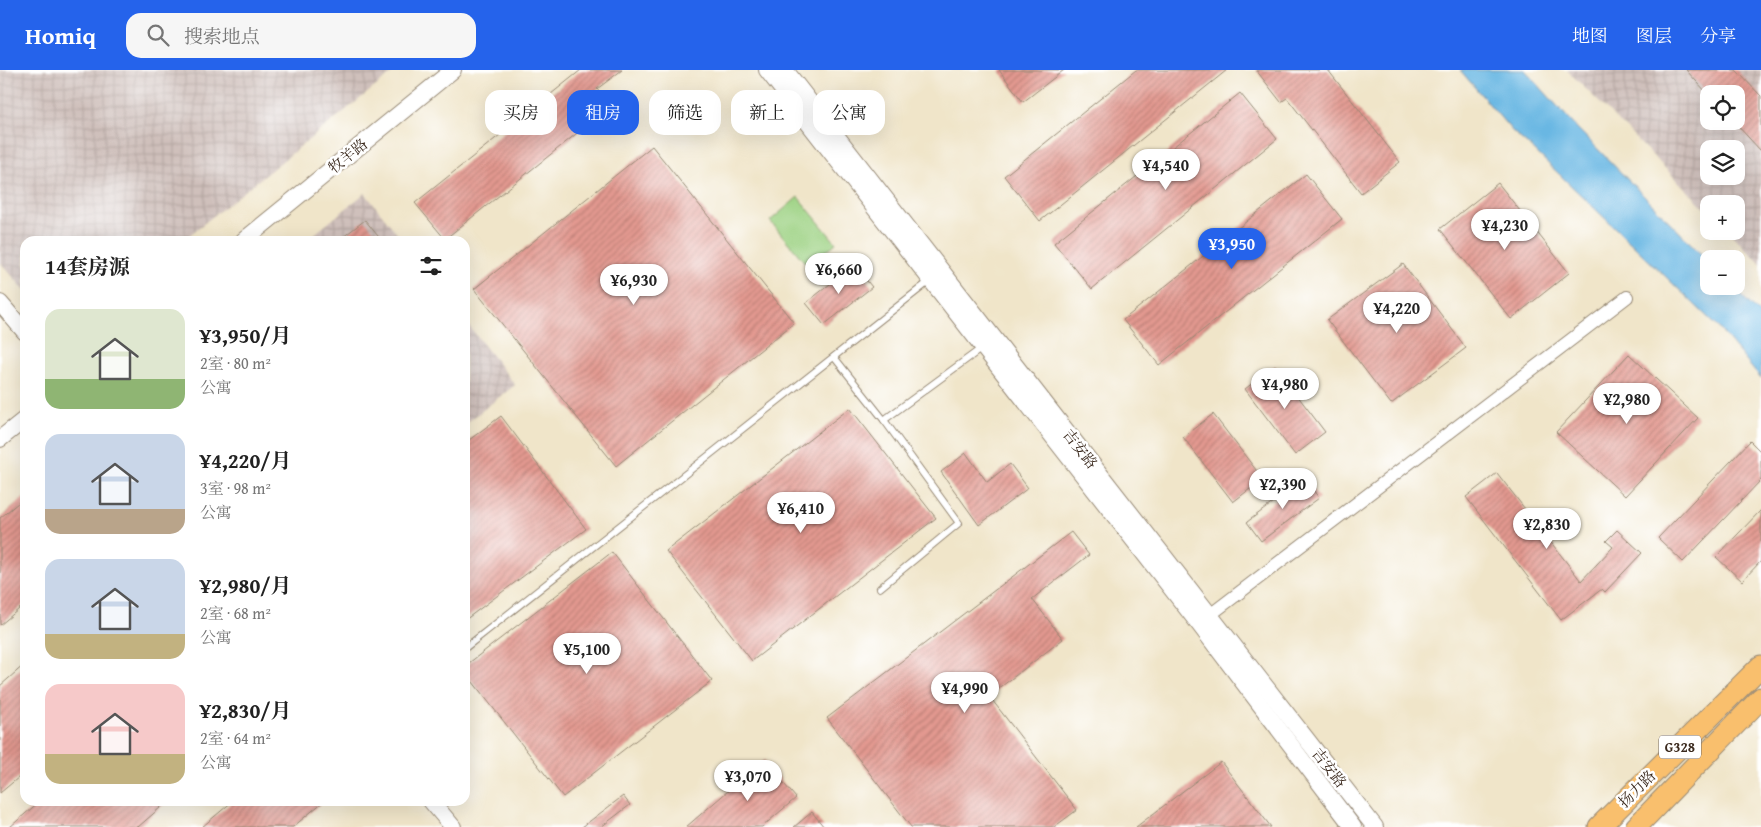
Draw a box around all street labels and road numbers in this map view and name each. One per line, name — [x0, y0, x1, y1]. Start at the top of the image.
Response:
street label: 牧羊路 — [324, 133, 372, 178]
street label: 吉安路 — [1058, 424, 1103, 473]
road number: G328 — [1659, 736, 1701, 759]
street label: 吉安路 — [1307, 743, 1352, 792]
street label: 扬力路 — [1613, 765, 1660, 812]

